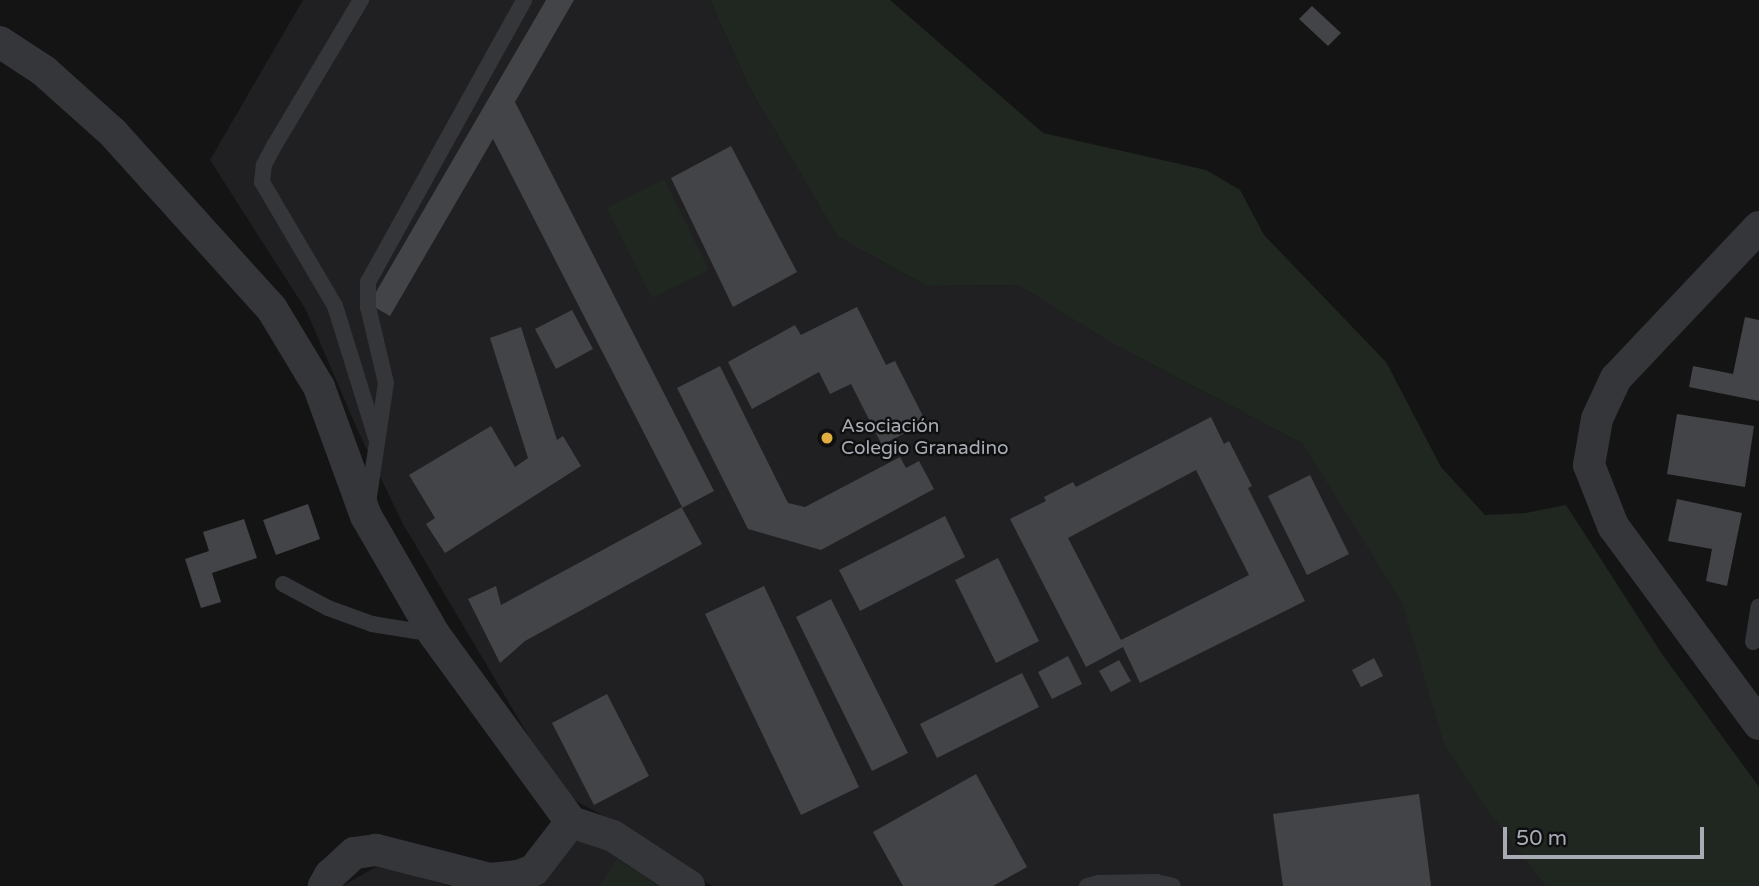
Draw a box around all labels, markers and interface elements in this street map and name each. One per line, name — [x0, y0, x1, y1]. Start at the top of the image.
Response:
place label: Asociación Colegio Granadino — [841, 416, 1009, 460]
marker: Asociación Colegio Granadino — [819, 430, 835, 446]
scale bar — [1507, 812, 1708, 856]
text: 50 m — [1516, 826, 1567, 851]

